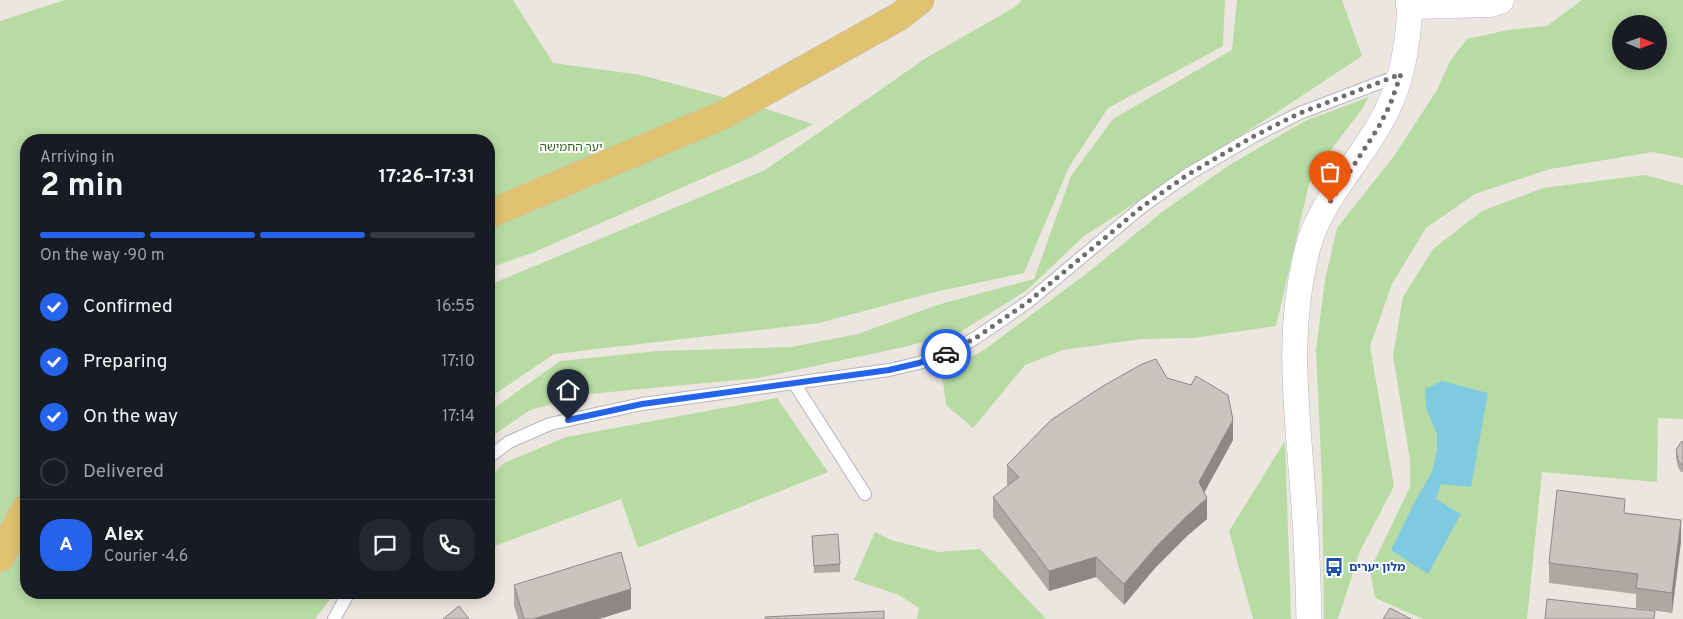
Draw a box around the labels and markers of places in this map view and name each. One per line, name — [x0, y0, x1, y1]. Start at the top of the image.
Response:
pin — [1309, 151, 1351, 202]
pin — [547, 369, 589, 420]
bus stop icon: מלון יערים — [1323, 556, 1345, 578]
place label: מלון יערים — [1349, 560, 1406, 576]

